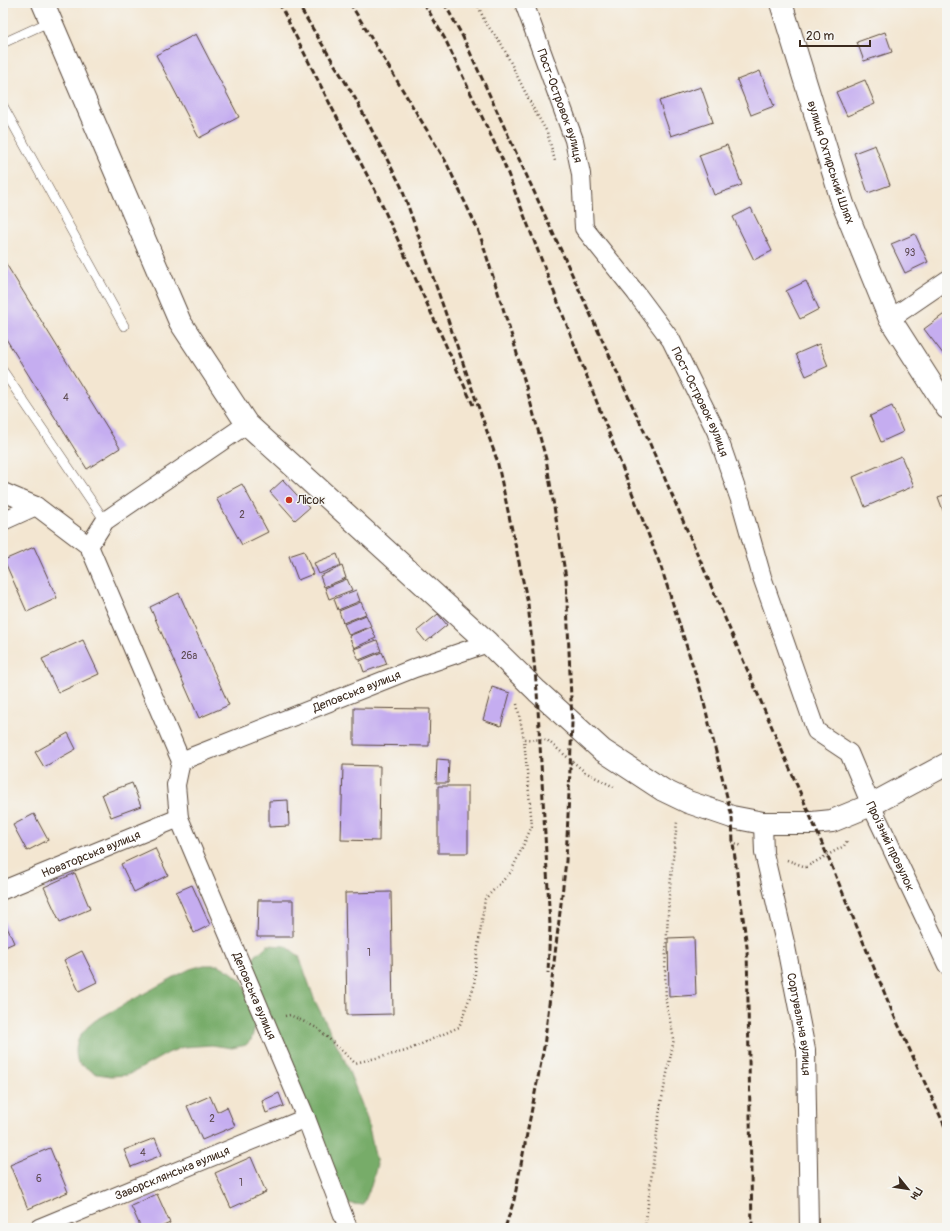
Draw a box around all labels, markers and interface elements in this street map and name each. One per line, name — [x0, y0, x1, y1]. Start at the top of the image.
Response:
scale bar — [800, 22, 870, 48]
text: 20 m — [806, 29, 835, 44]
street label: Пост-Островок вулиця — [534, 47, 586, 164]
street label: вулиця Охтирський Шлях — [804, 99, 858, 226]
house number: 93 — [905, 247, 916, 259]
street label: Пост-Островок вулиця — [668, 345, 732, 459]
house number: 4 — [63, 392, 69, 404]
place label: Лісок — [296, 493, 325, 508]
marker: Лісок — [284, 495, 294, 505]
house number: 2 — [239, 509, 245, 521]
house number: 26а — [181, 650, 197, 662]
street label: Деповська вулиця — [309, 667, 403, 716]
street label: Проїзний провулок — [863, 799, 918, 893]
street label: Новаторська вулиця — [39, 827, 143, 881]
house number: 1 — [367, 947, 371, 959]
street label: Деповська вулиця — [229, 949, 280, 1042]
street label: Сортувальна вулиця — [784, 971, 814, 1076]
house number: 2 — [209, 1113, 215, 1125]
street label: Заворсклянська вулиця — [112, 1143, 232, 1204]
house number: 4 — [140, 1147, 146, 1159]
north arrow — [888, 1169, 928, 1209]
house number: 6 — [36, 1173, 42, 1185]
house number: 1 — [239, 1177, 243, 1189]
text: Пн — [907, 1185, 925, 1203]

